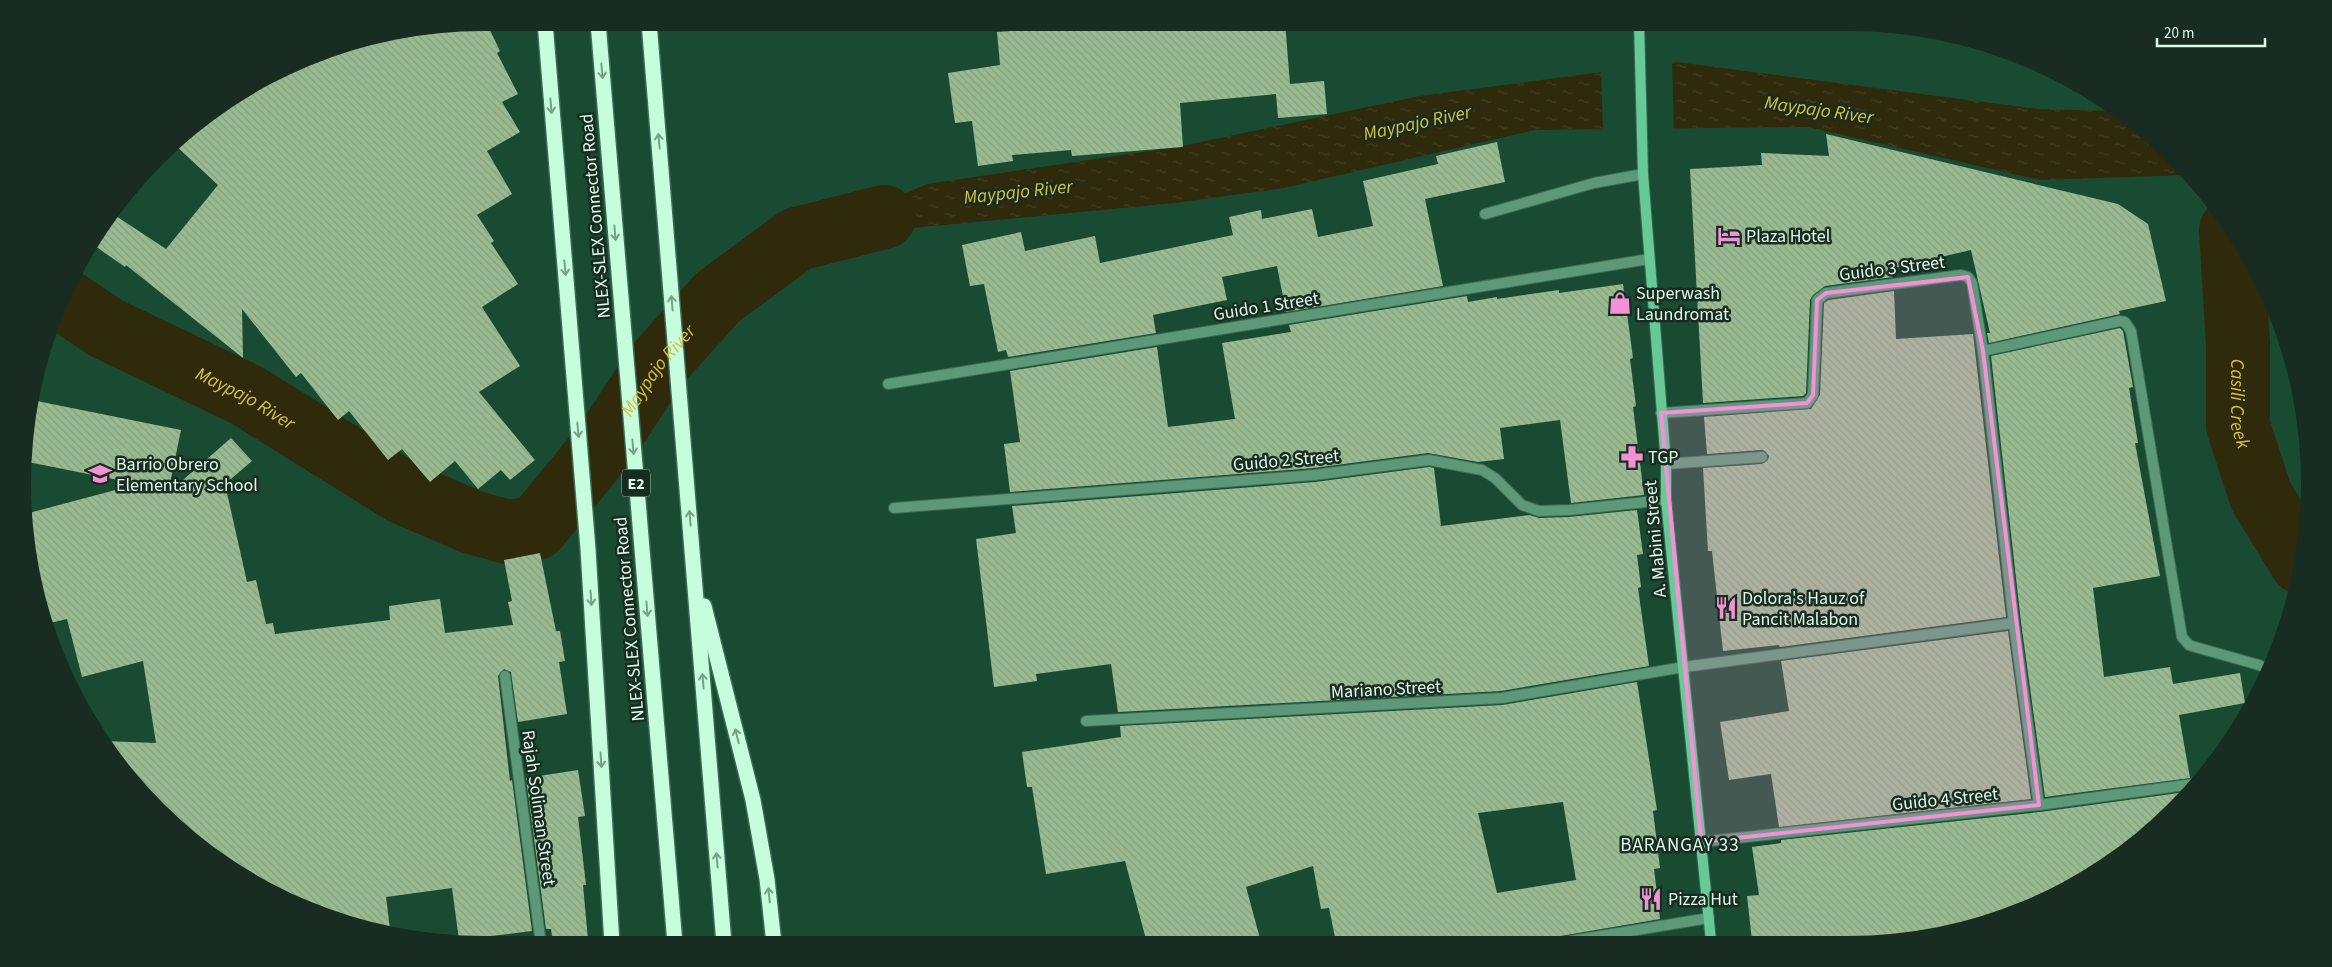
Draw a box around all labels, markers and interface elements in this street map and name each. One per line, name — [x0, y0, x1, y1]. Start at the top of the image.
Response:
scale bar — [2157, 15, 2264, 47]
text: 20 m — [2164, 23, 2194, 44]
one-way arrow — [597, 63, 606, 79]
water label: Maypajo River — [1763, 89, 1876, 132]
one-way arrow — [547, 98, 556, 114]
water label: Maypajo River — [1361, 99, 1475, 148]
street label: NLEX-SLEX Connector Road — [574, 113, 617, 319]
one-way arrow — [654, 134, 664, 150]
water label: Maypajo River — [962, 173, 1076, 212]
hotel icon: Plaza Hotel — [1716, 223, 1742, 249]
place label: Plaza Hotel — [1746, 224, 1830, 249]
one-way arrow — [610, 225, 620, 241]
street label: Guido 3 Street — [1838, 250, 1946, 287]
one-way arrow — [560, 260, 569, 276]
place label: Superwash Laundromat — [1636, 281, 1729, 327]
street label: Guido 1 Street — [1212, 286, 1321, 327]
shop icon: Superwash Laundromat — [1607, 290, 1633, 316]
one-way arrow — [668, 296, 677, 312]
water label: Maypajo River — [615, 318, 703, 422]
water label: Casili Creek — [2222, 359, 2257, 453]
water label: Maypajo River — [191, 361, 301, 438]
one-way arrow — [573, 422, 583, 438]
one-way arrow — [628, 439, 638, 455]
street label: Guido 2 Street — [1232, 443, 1340, 478]
pharmacy icon: TGP — [1619, 444, 1645, 470]
place label: TGP — [1648, 445, 1679, 470]
place label: Barrio Obrero Elementary School — [116, 452, 258, 498]
school or university icon: Barrio Obrero Elementary School — [87, 461, 113, 487]
road number: E2 — [622, 469, 650, 496]
street label: A. Mabini Street — [1638, 479, 1673, 599]
one-way arrow — [685, 510, 695, 526]
street label: NLEX-SLEX Connector Road — [608, 516, 651, 722]
place label: Dolora's Hauz of Pancit Malabon — [1742, 586, 1865, 632]
one-way arrow — [586, 590, 595, 606]
restaurant icon: Dolora's Hauz of Pancit Malabon — [1713, 595, 1739, 621]
one-way arrow — [642, 601, 652, 617]
one-way arrow — [698, 673, 708, 689]
street label: Mariano Street — [1330, 674, 1442, 705]
one-way arrow — [732, 728, 741, 744]
street label: Rajah Soliman Street — [515, 729, 562, 888]
one-way arrow — [596, 752, 605, 768]
street label: Guido 4 Street — [1891, 782, 1999, 817]
district label: BARANGAY 33 — [1620, 832, 1740, 859]
one-way arrow — [713, 853, 722, 869]
restaurant icon: Pizza Hut — [1638, 886, 1664, 912]
place label: Pizza Hut — [1668, 887, 1738, 912]
one-way arrow — [764, 888, 774, 904]

